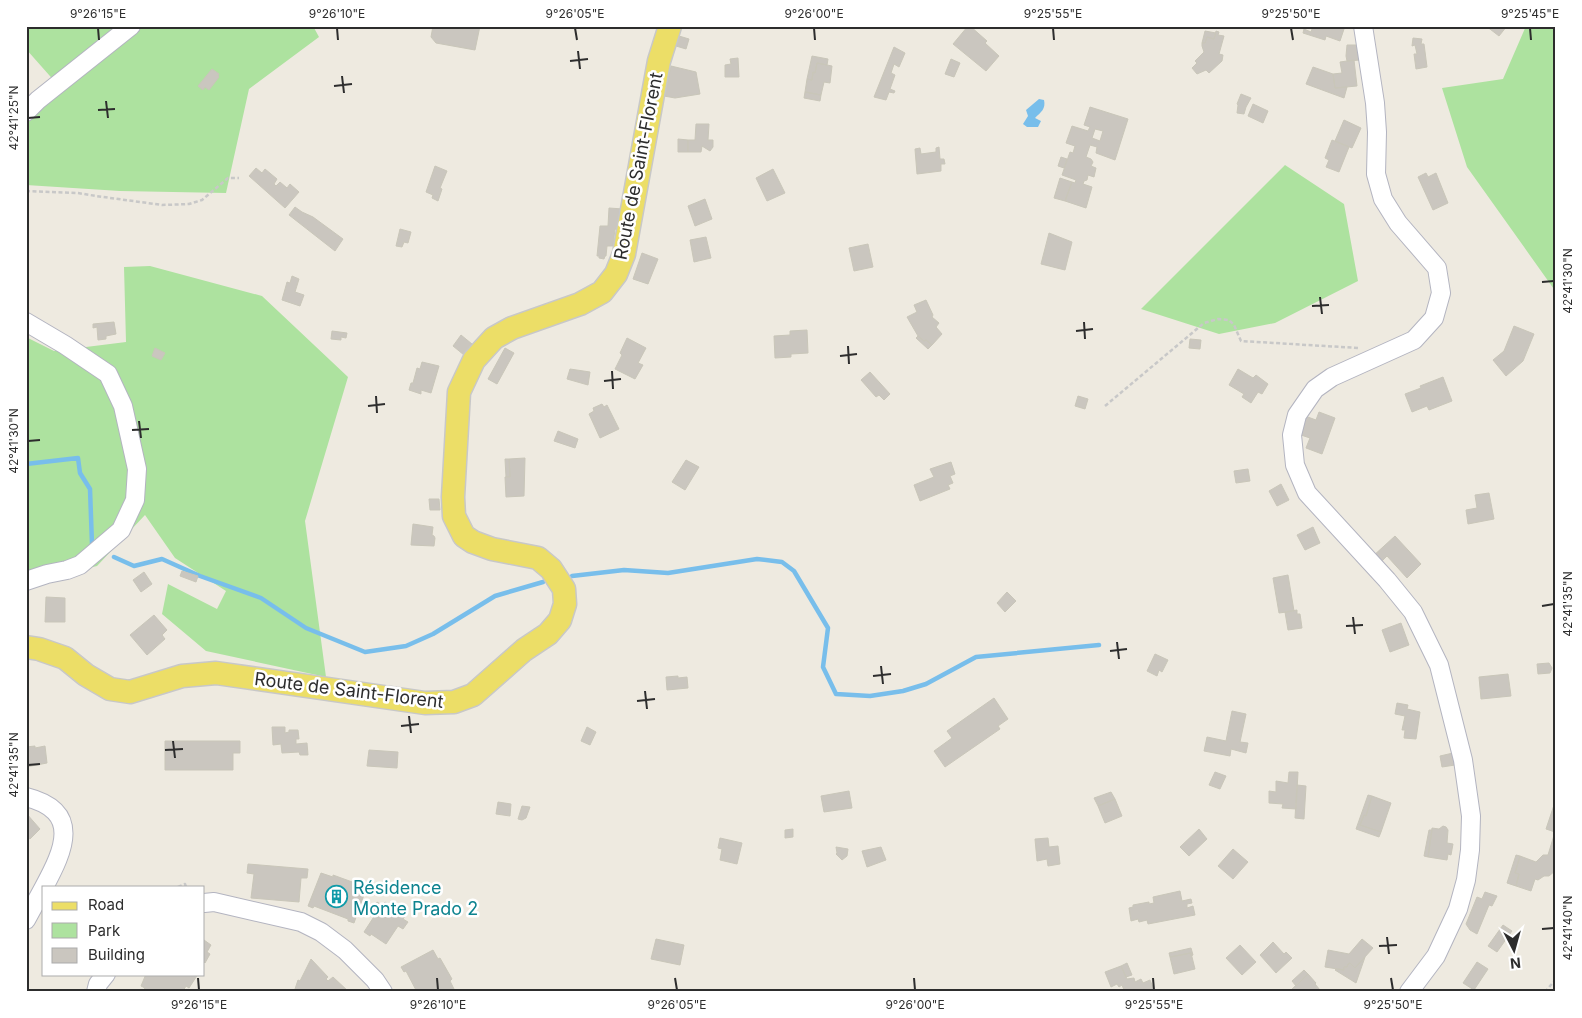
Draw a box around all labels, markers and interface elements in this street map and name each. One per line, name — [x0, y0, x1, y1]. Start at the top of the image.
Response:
text: 9°26'15"E — [70, 6, 126, 21]
text: 9°26'10"E — [309, 6, 365, 21]
text: 9°26'05"E — [546, 6, 604, 21]
text: 9°26'00"E — [784, 6, 844, 21]
text: 9°25'55"E — [1024, 6, 1082, 21]
text: 9°25'50"E — [1262, 6, 1320, 21]
text: 9°25'45"E — [1501, 6, 1559, 21]
street label: Route de Saint-Florent — [610, 70, 666, 261]
text: 42°41'25"N — [6, 85, 21, 151]
text: 42°41'30"N — [1560, 248, 1575, 314]
text: 42°41'30"N — [6, 408, 21, 474]
text: 42°41'35"N — [1560, 571, 1575, 637]
street label: Route de Saint-Florent — [253, 668, 445, 712]
text: 42°41'35"N — [6, 732, 21, 798]
place label: Résidence Monte Prado 2 — [353, 877, 478, 919]
building icon: Résidence Monte Prado 2 — [325, 885, 349, 909]
legend — [42, 886, 205, 976]
text: Road — [88, 895, 124, 914]
text: 42°41'40"N — [1560, 895, 1575, 961]
text: Park — [88, 921, 121, 940]
north arrow — [1490, 926, 1540, 976]
text: Building — [88, 945, 145, 964]
text: N — [1509, 954, 1522, 972]
text: 9°26'15"E — [171, 997, 227, 1012]
text: 9°26'10"E — [410, 997, 466, 1012]
text: 9°26'05"E — [648, 997, 706, 1012]
text: 9°26'00"E — [885, 997, 945, 1012]
text: 9°25'55"E — [1125, 997, 1183, 1012]
text: 9°25'50"E — [1364, 997, 1422, 1012]

